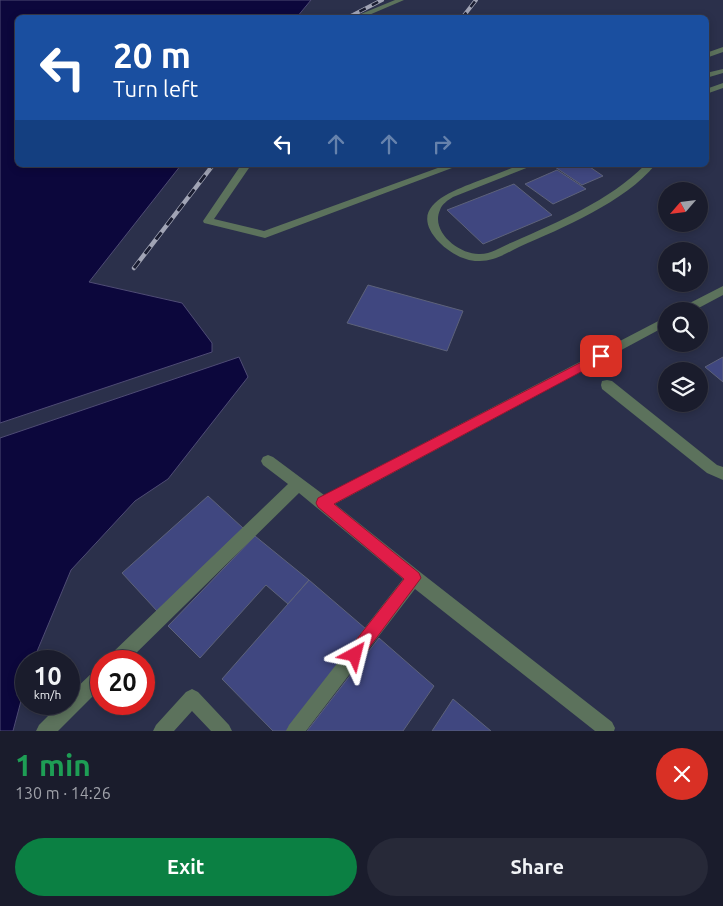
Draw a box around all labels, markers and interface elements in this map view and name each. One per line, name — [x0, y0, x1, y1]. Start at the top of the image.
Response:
icon: left — [30, 35, 95, 100]
text: 20 m — [113, 35, 191, 75]
text: Turn left — [113, 76, 198, 101]
icon: left — [269, 130, 297, 158]
icon: ahead — [322, 130, 350, 158]
icon: ahead — [375, 130, 403, 158]
icon: right — [428, 130, 456, 158]
north arrow — [658, 182, 708, 232]
map controls — [658, 182, 708, 412]
button: sound — [658, 242, 708, 292]
button: search — [658, 302, 708, 352]
pin — [580, 335, 622, 377]
icon: arrive — [587, 342, 615, 370]
button: layers — [658, 362, 708, 412]
position arrow — [328, 628, 380, 680]
speed limit sign: 20 — [90, 650, 155, 715]
text: 10 — [33, 662, 62, 690]
text: km/h — [34, 688, 61, 701]
text: 1 min — [15, 748, 91, 782]
button: close — [656, 748, 708, 800]
text: 130 m · 14:26 — [15, 784, 111, 802]
button: Exit — [15, 838, 357, 896]
button: Share — [367, 838, 708, 896]

